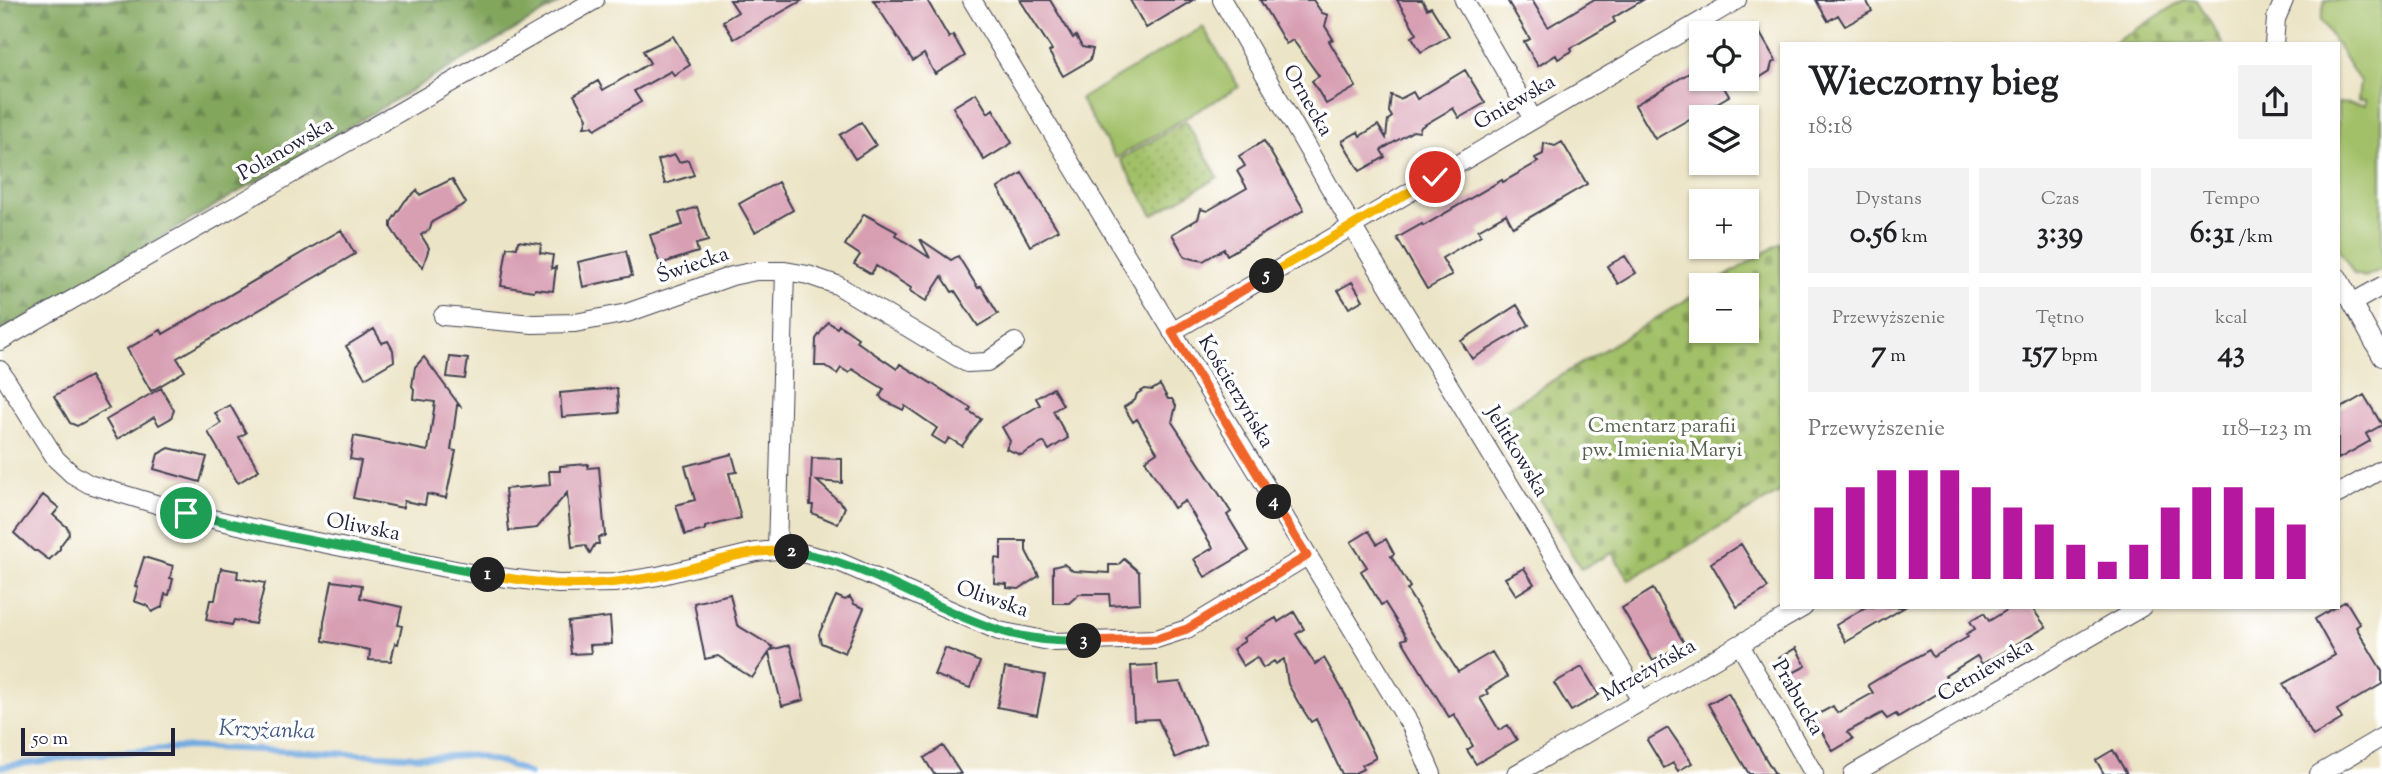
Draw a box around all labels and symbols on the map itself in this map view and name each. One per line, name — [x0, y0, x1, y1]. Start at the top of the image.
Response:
street label: Ornecka — [1274, 60, 1340, 143]
street label: Gniewska — [1469, 67, 1562, 138]
street label: Polanowska — [233, 110, 340, 189]
pin — [1405, 147, 1465, 207]
street label: Świecka — [653, 240, 733, 292]
pin: 5 — [1250, 258, 1284, 294]
street label: Kościerzyńska — [1189, 330, 1281, 455]
street label: Jelitkowska — [1476, 400, 1555, 504]
park label: Cmentarz parafii pw. Imienia Maryi — [1582, 412, 1742, 466]
pin — [156, 483, 216, 543]
pin: 4 — [1256, 484, 1292, 520]
street label: Oliwska — [323, 506, 403, 550]
pin: 2 — [774, 534, 810, 570]
pin: 1 — [470, 558, 505, 592]
street label: Oliwska — [952, 574, 1033, 626]
pin: 3 — [1066, 624, 1102, 658]
street label: Cetniewska — [1933, 631, 2040, 710]
street label: Mrzeżyńska — [1596, 632, 1702, 710]
street label: Prabucka — [1763, 655, 1831, 742]
water label: Krzyżanka — [218, 713, 316, 749]
scale bar — [21, 725, 175, 757]

